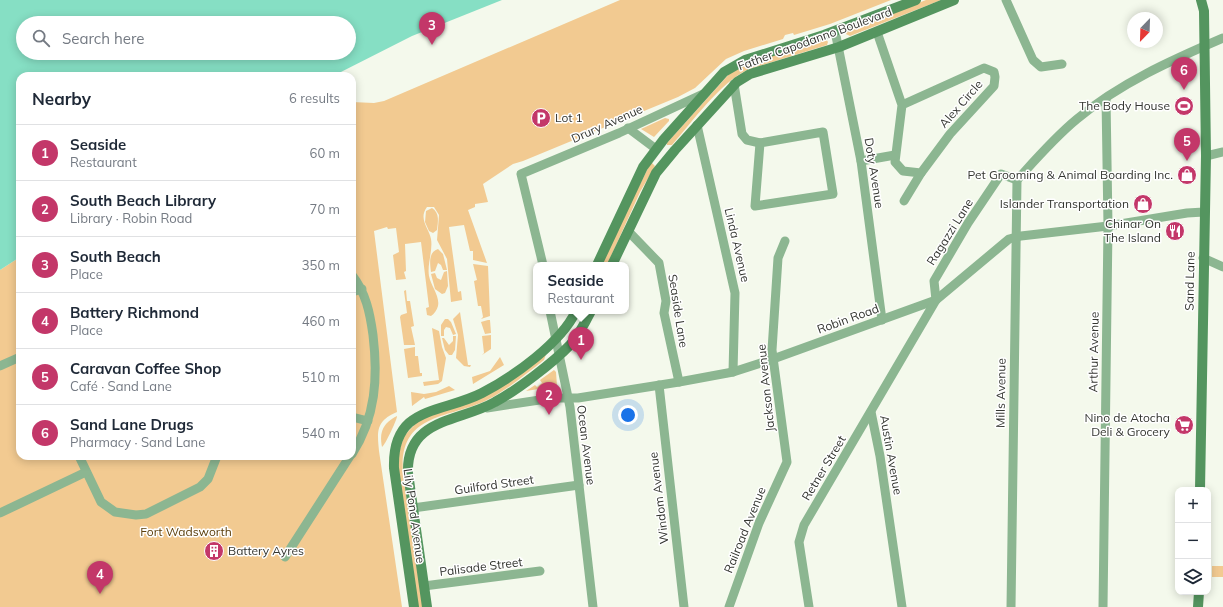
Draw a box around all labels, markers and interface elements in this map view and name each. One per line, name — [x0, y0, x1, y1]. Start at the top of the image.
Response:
street label: Father Capodanno Boulevard — [736, 4, 894, 73]
pin: 3 — [419, 12, 445, 45]
north arrow — [1127, 12, 1163, 48]
search box — [16, 16, 356, 60]
icon: search — [30, 27, 52, 49]
text: Search here — [62, 29, 144, 48]
pin: 6 — [1171, 57, 1197, 90]
street label: Alex Circle — [936, 77, 985, 131]
text: Nearby — [32, 88, 91, 109]
text: 6 results — [289, 90, 340, 106]
sports icon: The Body House — [1173, 95, 1195, 117]
place label: The Body House — [1079, 98, 1170, 113]
street label: Drury Avenue — [569, 101, 645, 146]
parking icon: Lot 1 — [530, 107, 552, 129]
place label: Lot 1 — [555, 110, 583, 125]
pin: 5 — [1174, 128, 1200, 161]
text: Seaside — [70, 135, 126, 154]
street label: Doty Avenue — [862, 137, 887, 209]
text: 1 — [41, 145, 49, 161]
text: 60 m — [310, 145, 340, 161]
text: Restaurant — [70, 154, 137, 170]
shop icon: Pet Grooming & Animal Boarding Inc. — [1176, 164, 1198, 186]
place label: Pet Grooming & Animal Boarding Inc. — [968, 167, 1173, 182]
text: South Beach Library — [70, 191, 216, 210]
shop icon: Islander Transportation — [1132, 193, 1154, 215]
street label: Ragazzi Lane — [923, 196, 976, 268]
place label: Islander Transportation — [1000, 196, 1129, 211]
text: 2 — [41, 201, 49, 217]
text: 70 m — [310, 201, 340, 217]
street label: Linda Avenue — [722, 206, 753, 283]
text: Library · Robin Road — [70, 210, 192, 226]
place label: Chinar On The Island — [1104, 216, 1161, 245]
restaurant icon: Chinar On The Island — [1164, 220, 1186, 242]
text: South Beach — [70, 247, 161, 266]
street label: Sand Lane — [1181, 251, 1198, 311]
text: 3 — [41, 257, 49, 273]
text: 350 m — [302, 257, 340, 273]
popup — [533, 262, 629, 314]
text: Place — [70, 266, 103, 282]
text: Seaside — [548, 271, 604, 290]
street label: Seaside Lane — [665, 273, 692, 349]
text: Restaurant — [548, 290, 614, 306]
street label: Robin Road — [815, 300, 881, 337]
text: Battery Richmond — [70, 303, 199, 322]
street label: Arthur Avenue — [1085, 311, 1102, 393]
text: 4 — [41, 313, 49, 329]
text: 460 m — [302, 313, 340, 329]
text: Place — [70, 322, 103, 338]
pin: 1 — [568, 327, 594, 360]
street label: Jackson Avenue — [753, 344, 778, 433]
street label: Mills Avenue — [992, 358, 1009, 428]
text: Caravan Coffee Shop — [70, 359, 221, 378]
text: 5 — [41, 369, 49, 385]
text: 510 m — [302, 369, 340, 385]
text: Café · Sand Lane — [70, 378, 172, 394]
pin: 2 — [536, 382, 562, 415]
street label: Ocean Avenue — [574, 404, 599, 486]
your location — [618, 405, 638, 425]
place label: Nino de Atocha Deli & Grocery — [1084, 410, 1171, 439]
street label: Austin Avenue — [877, 414, 906, 496]
supermarket icon: Nino de Atocha Deli & Grocery — [1173, 414, 1195, 436]
text: Sand Lane Drugs — [70, 415, 194, 434]
text: 6 — [41, 425, 49, 441]
text: 540 m — [302, 425, 340, 441]
street label: Retner Street — [798, 433, 849, 503]
text: Pharmacy · Sand Lane — [70, 434, 205, 450]
street label: Windom Avenue — [645, 451, 672, 545]
street label: Lily Pond Avenue — [400, 468, 429, 564]
street label: Guilford Street — [453, 472, 535, 497]
street label: Railroad Avenue — [720, 485, 769, 575]
map controls — [1175, 487, 1211, 595]
button: + — [1175, 487, 1211, 523]
button: − — [1175, 523, 1211, 559]
park label: Fort Wadsworth — [140, 524, 232, 539]
building icon: Battery Ayres — [203, 540, 225, 562]
place label: Battery Ayres — [228, 543, 304, 558]
street label: Palisade Street — [439, 554, 523, 579]
button: layers — [1175, 559, 1211, 595]
pin: 4 — [87, 561, 113, 594]

